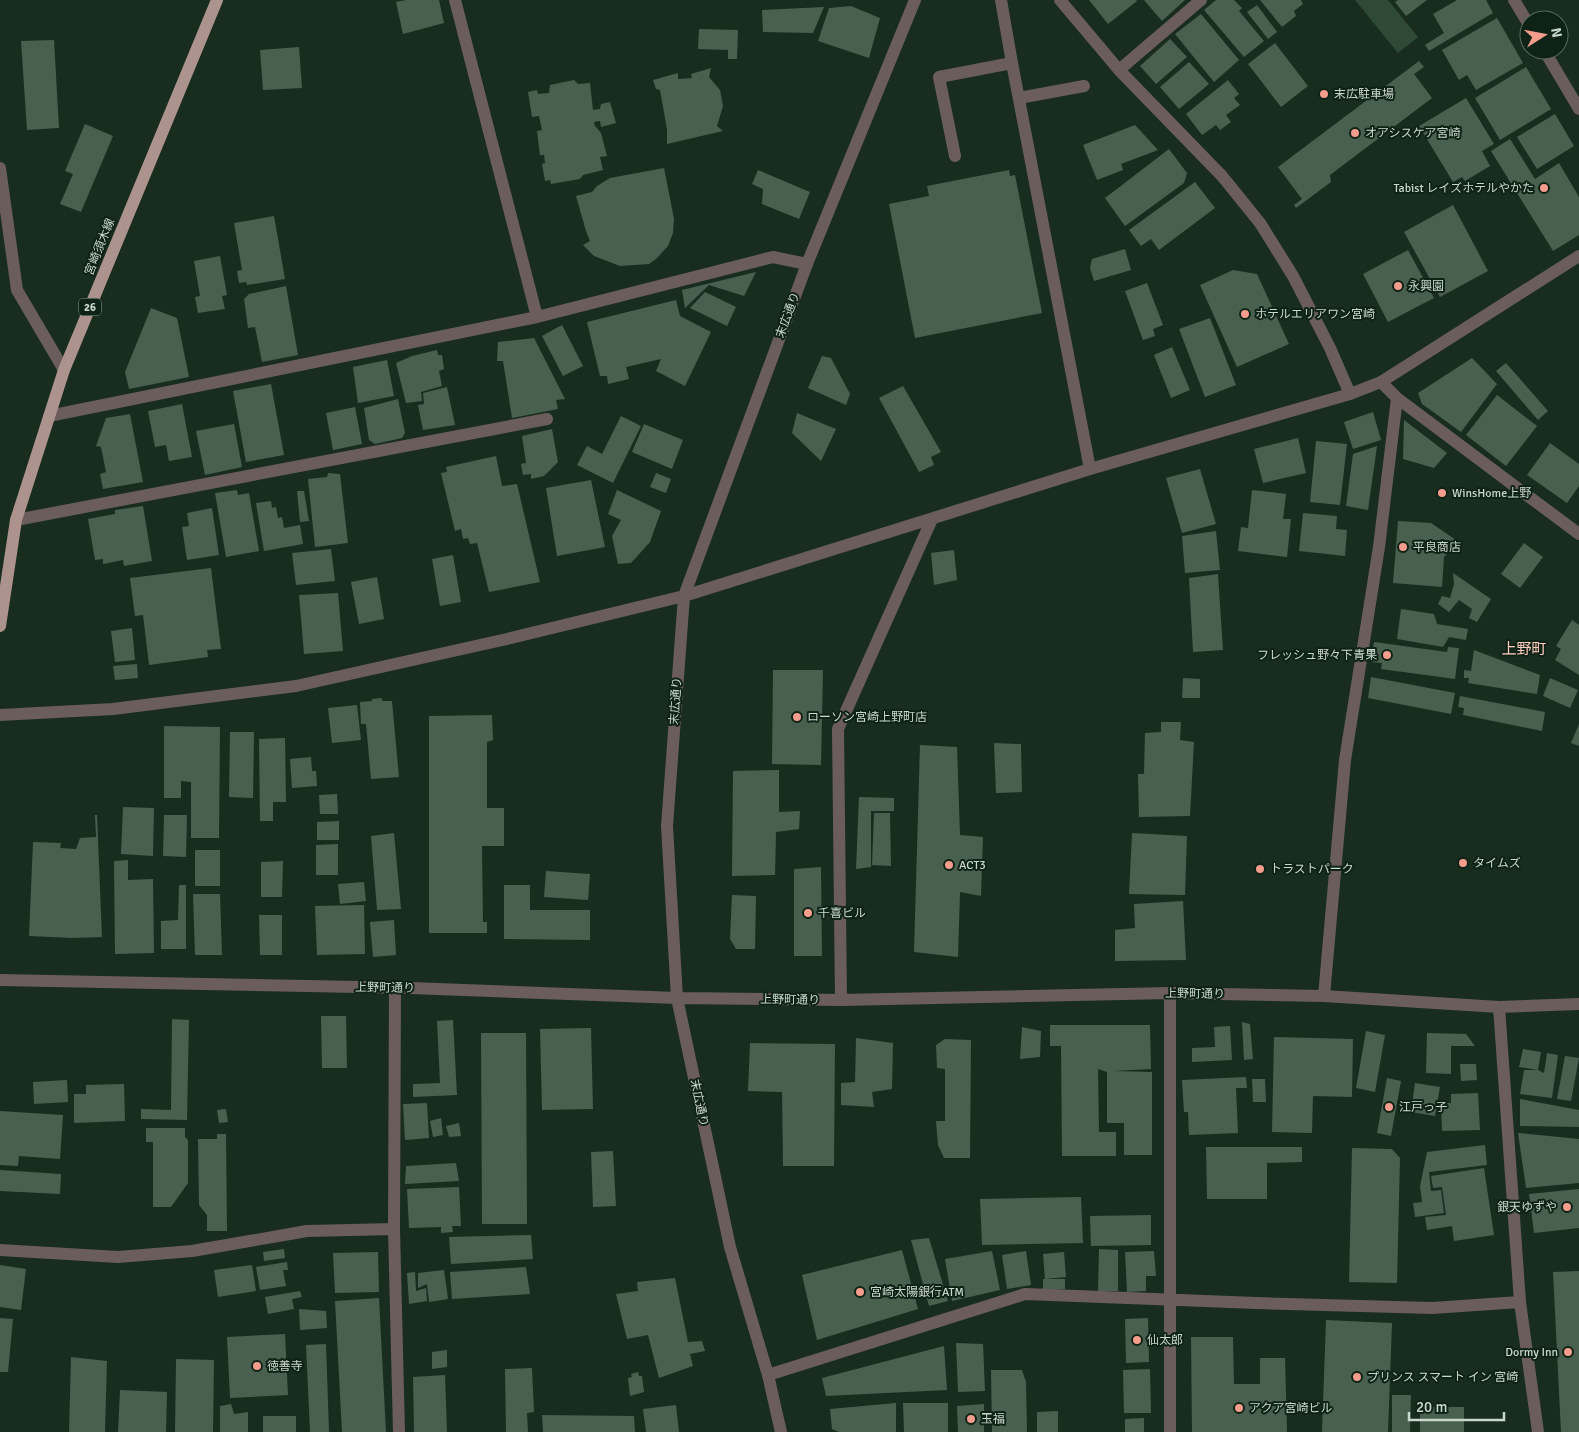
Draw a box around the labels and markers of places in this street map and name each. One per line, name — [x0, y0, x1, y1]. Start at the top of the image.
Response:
place label: 末広駐車場 — [1334, 87, 1394, 102]
marker: 末広駐車場 — [1318, 88, 1330, 100]
place label: オアシスケア宮崎 — [1365, 126, 1461, 141]
marker: オアシスケア宮崎 — [1349, 127, 1361, 139]
place label: Tabist レイズホテルやかた — [1394, 181, 1534, 196]
marker: Tabist レイズホテルやかた — [1538, 182, 1550, 194]
place label: 永興園 — [1408, 279, 1444, 294]
marker: 永興園 — [1392, 280, 1404, 292]
place label: ホテルエリアワン宮崎 — [1255, 307, 1375, 322]
marker: ホテルエリアワン宮崎 — [1239, 308, 1251, 320]
place label: WinsHome上野 — [1452, 486, 1531, 501]
marker: WinsHome上野 — [1436, 487, 1448, 499]
place label: 平良商店 — [1413, 540, 1461, 555]
marker: 平良商店 — [1397, 541, 1409, 553]
place label: フレッシュ野々下青果 — [1257, 648, 1377, 663]
marker: フレッシュ野々下青果 — [1381, 649, 1393, 661]
place label: ローソン宮崎上野町店 — [807, 710, 927, 725]
marker: ローソン宮崎上野町店 — [791, 711, 803, 723]
place label: タイムズ — [1473, 856, 1521, 871]
marker: タイムズ — [1457, 857, 1469, 869]
place label: ACT3 — [959, 858, 986, 873]
marker: ACT3 — [943, 859, 955, 871]
place label: トラストパーク — [1270, 862, 1354, 877]
marker: トラストパーク — [1254, 863, 1266, 875]
place label: 千喜ビル — [818, 906, 866, 921]
marker: 千喜ビル — [802, 907, 814, 919]
place label: 江戸っ子 — [1399, 1100, 1447, 1115]
marker: 江戸っ子 — [1383, 1101, 1395, 1113]
place label: 銀天ゆずや — [1497, 1200, 1557, 1215]
marker: 銀天ゆずや — [1561, 1201, 1573, 1213]
place label: 宮崎太陽銀行ATM — [870, 1285, 964, 1300]
marker: 宮崎太陽銀行ATM — [854, 1286, 866, 1298]
place label: 仙太郎 — [1147, 1333, 1183, 1348]
marker: 仙太郎 — [1131, 1334, 1143, 1346]
place label: Dormy Inn — [1505, 1345, 1558, 1360]
marker: Dormy Inn — [1562, 1346, 1574, 1358]
place label: 徳善寺 — [267, 1359, 303, 1374]
marker: 徳善寺 — [251, 1360, 263, 1372]
place label: プリンス スマート イン 宮崎 — [1367, 1370, 1518, 1385]
marker: プリンス スマート イン 宮崎 — [1351, 1371, 1363, 1383]
place label: アクア宮崎ビル — [1249, 1401, 1332, 1416]
marker: アクア宮崎ビル — [1233, 1402, 1245, 1414]
place label: 玉福 — [981, 1412, 1005, 1427]
marker: 玉福 — [965, 1413, 977, 1425]

